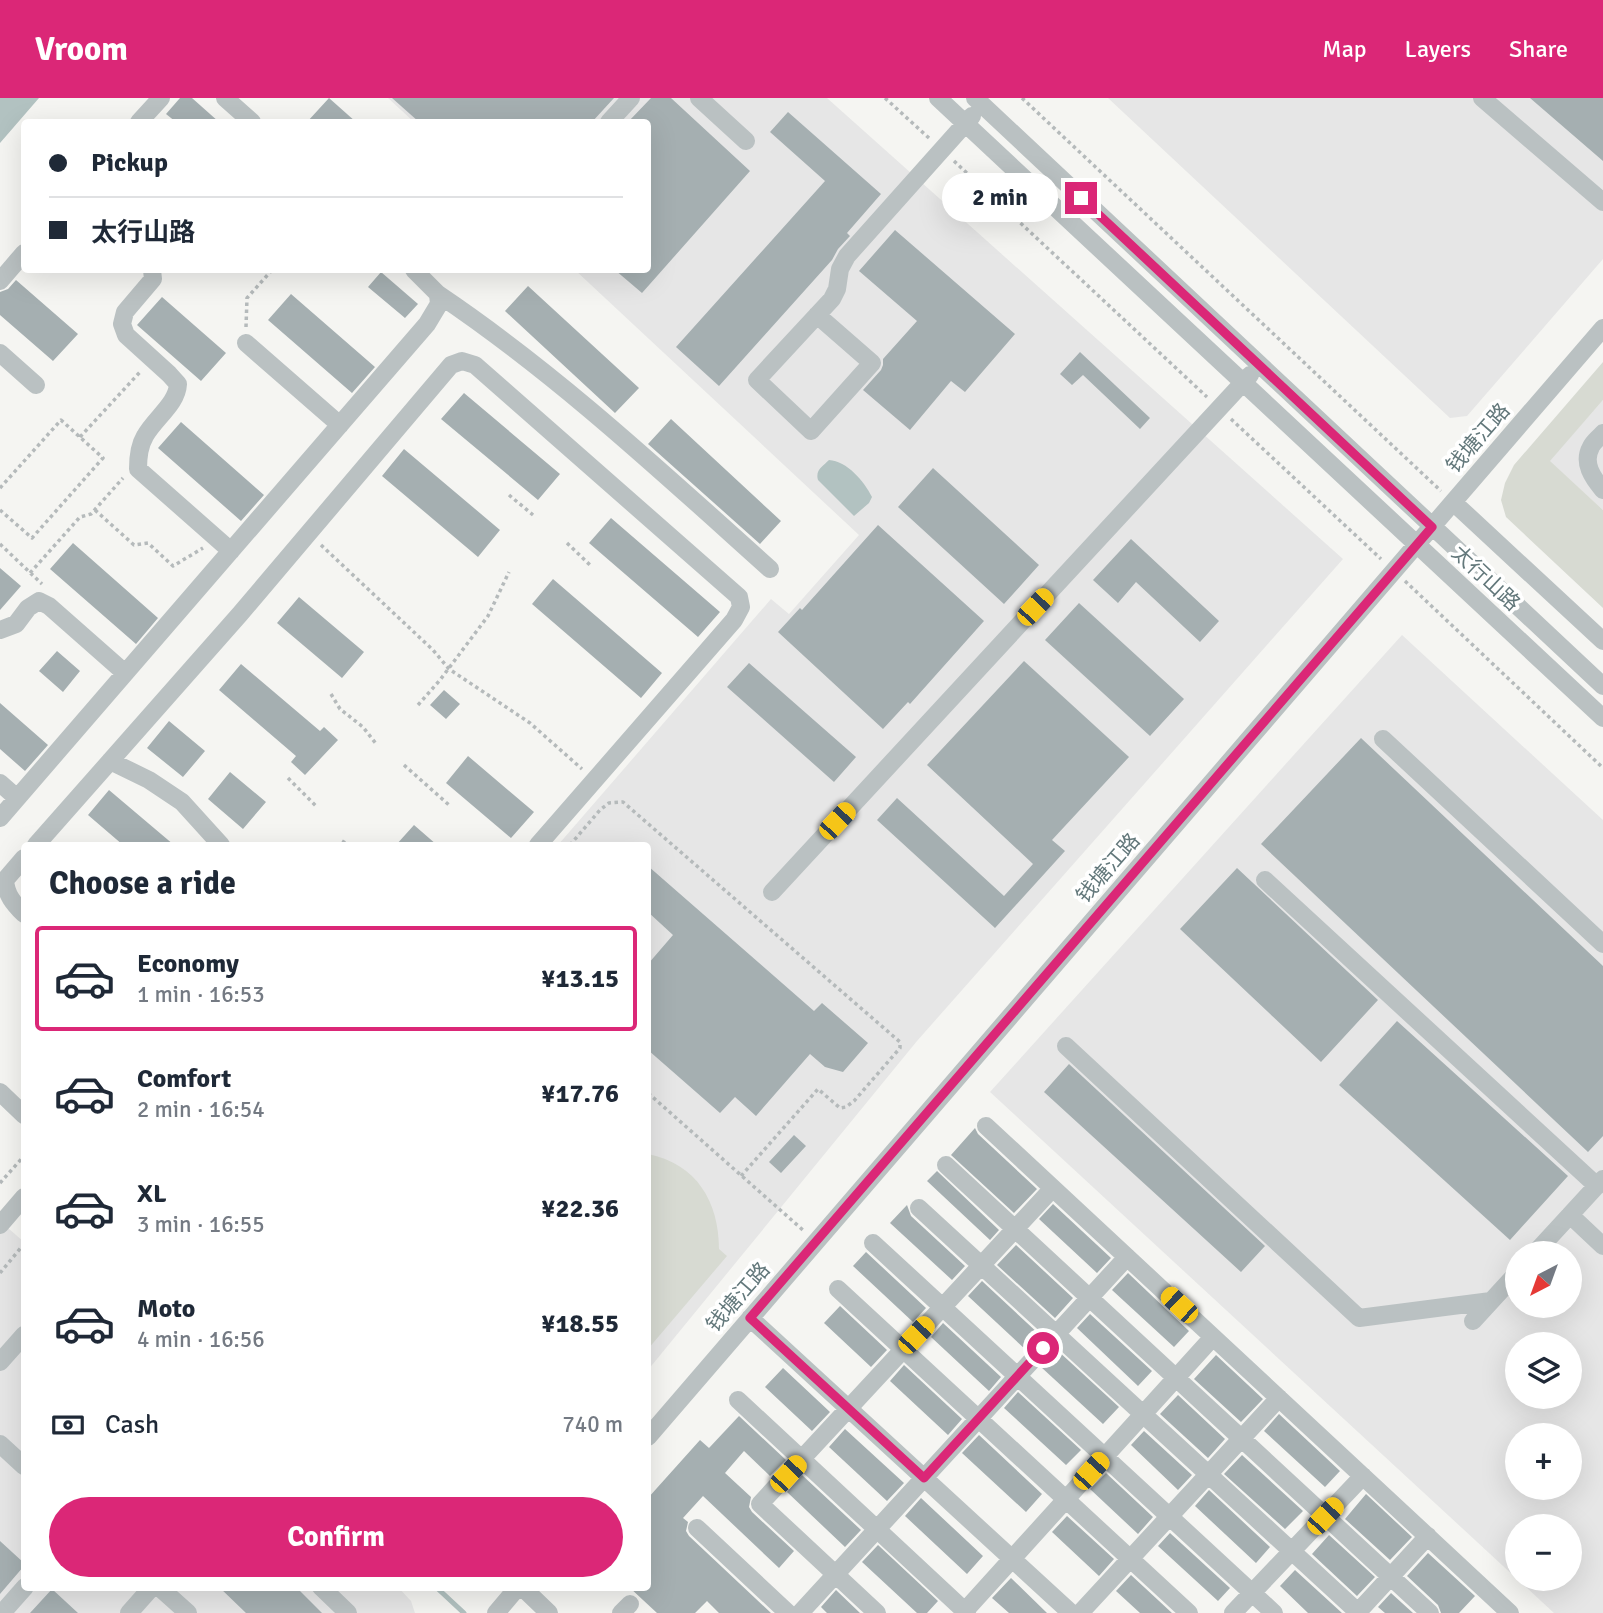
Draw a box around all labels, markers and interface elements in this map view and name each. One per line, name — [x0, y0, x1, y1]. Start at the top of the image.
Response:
text: Vroom — [35, 29, 128, 70]
text: Map — [1322, 34, 1367, 64]
text: Layers — [1405, 34, 1471, 64]
text: Share — [1509, 34, 1568, 64]
text: Pickup — [91, 147, 168, 179]
callout: 2 min — [941, 174, 1056, 222]
route end — [1065, 182, 1097, 214]
text: 2 min — [972, 183, 1028, 212]
text: 太行山路 — [91, 217, 195, 249]
street label: 钱塘江路 — [1441, 398, 1515, 478]
street label: 太行山路 — [1446, 540, 1526, 616]
car — [1013, 584, 1058, 630]
car — [815, 798, 860, 844]
street label: 钱塘江路 — [1071, 828, 1145, 908]
text: Choose a ride — [49, 864, 236, 903]
icon: car — [53, 947, 116, 1010]
text: Economy — [137, 948, 239, 980]
text: ¥13.15 — [541, 963, 619, 995]
text: 1 min · 16:53 — [137, 980, 265, 1009]
icon: car — [53, 1062, 116, 1125]
text: Comfort — [137, 1063, 231, 1095]
text: ¥17.76 — [541, 1078, 619, 1110]
text: 2 min · 16:54 — [137, 1095, 265, 1124]
icon: car — [53, 1177, 116, 1240]
text: XL — [137, 1178, 167, 1210]
text: ¥22.36 — [541, 1193, 619, 1225]
text: 3 min · 16:55 — [137, 1210, 265, 1239]
north arrow — [1505, 1241, 1582, 1318]
map controls — [1505, 1241, 1582, 1591]
street label: 钱塘江路 — [701, 1257, 775, 1337]
car — [1157, 1283, 1202, 1327]
icon: car — [53, 1292, 116, 1355]
text: Moto — [137, 1293, 195, 1325]
text: ¥18.55 — [541, 1308, 619, 1340]
car — [894, 1312, 939, 1358]
text: 4 min · 16:56 — [137, 1325, 265, 1354]
route start — [1027, 1332, 1059, 1364]
button: layers — [1505, 1332, 1582, 1409]
icon: cash — [49, 1406, 87, 1444]
text: Cash — [105, 1409, 159, 1441]
text: 740 m — [562, 1410, 623, 1439]
button: + — [1505, 1423, 1582, 1500]
car — [1070, 1448, 1113, 1494]
car — [766, 1451, 811, 1497]
car — [1303, 1493, 1348, 1539]
button: Confirm — [49, 1497, 623, 1577]
button: − — [1505, 1514, 1582, 1591]

